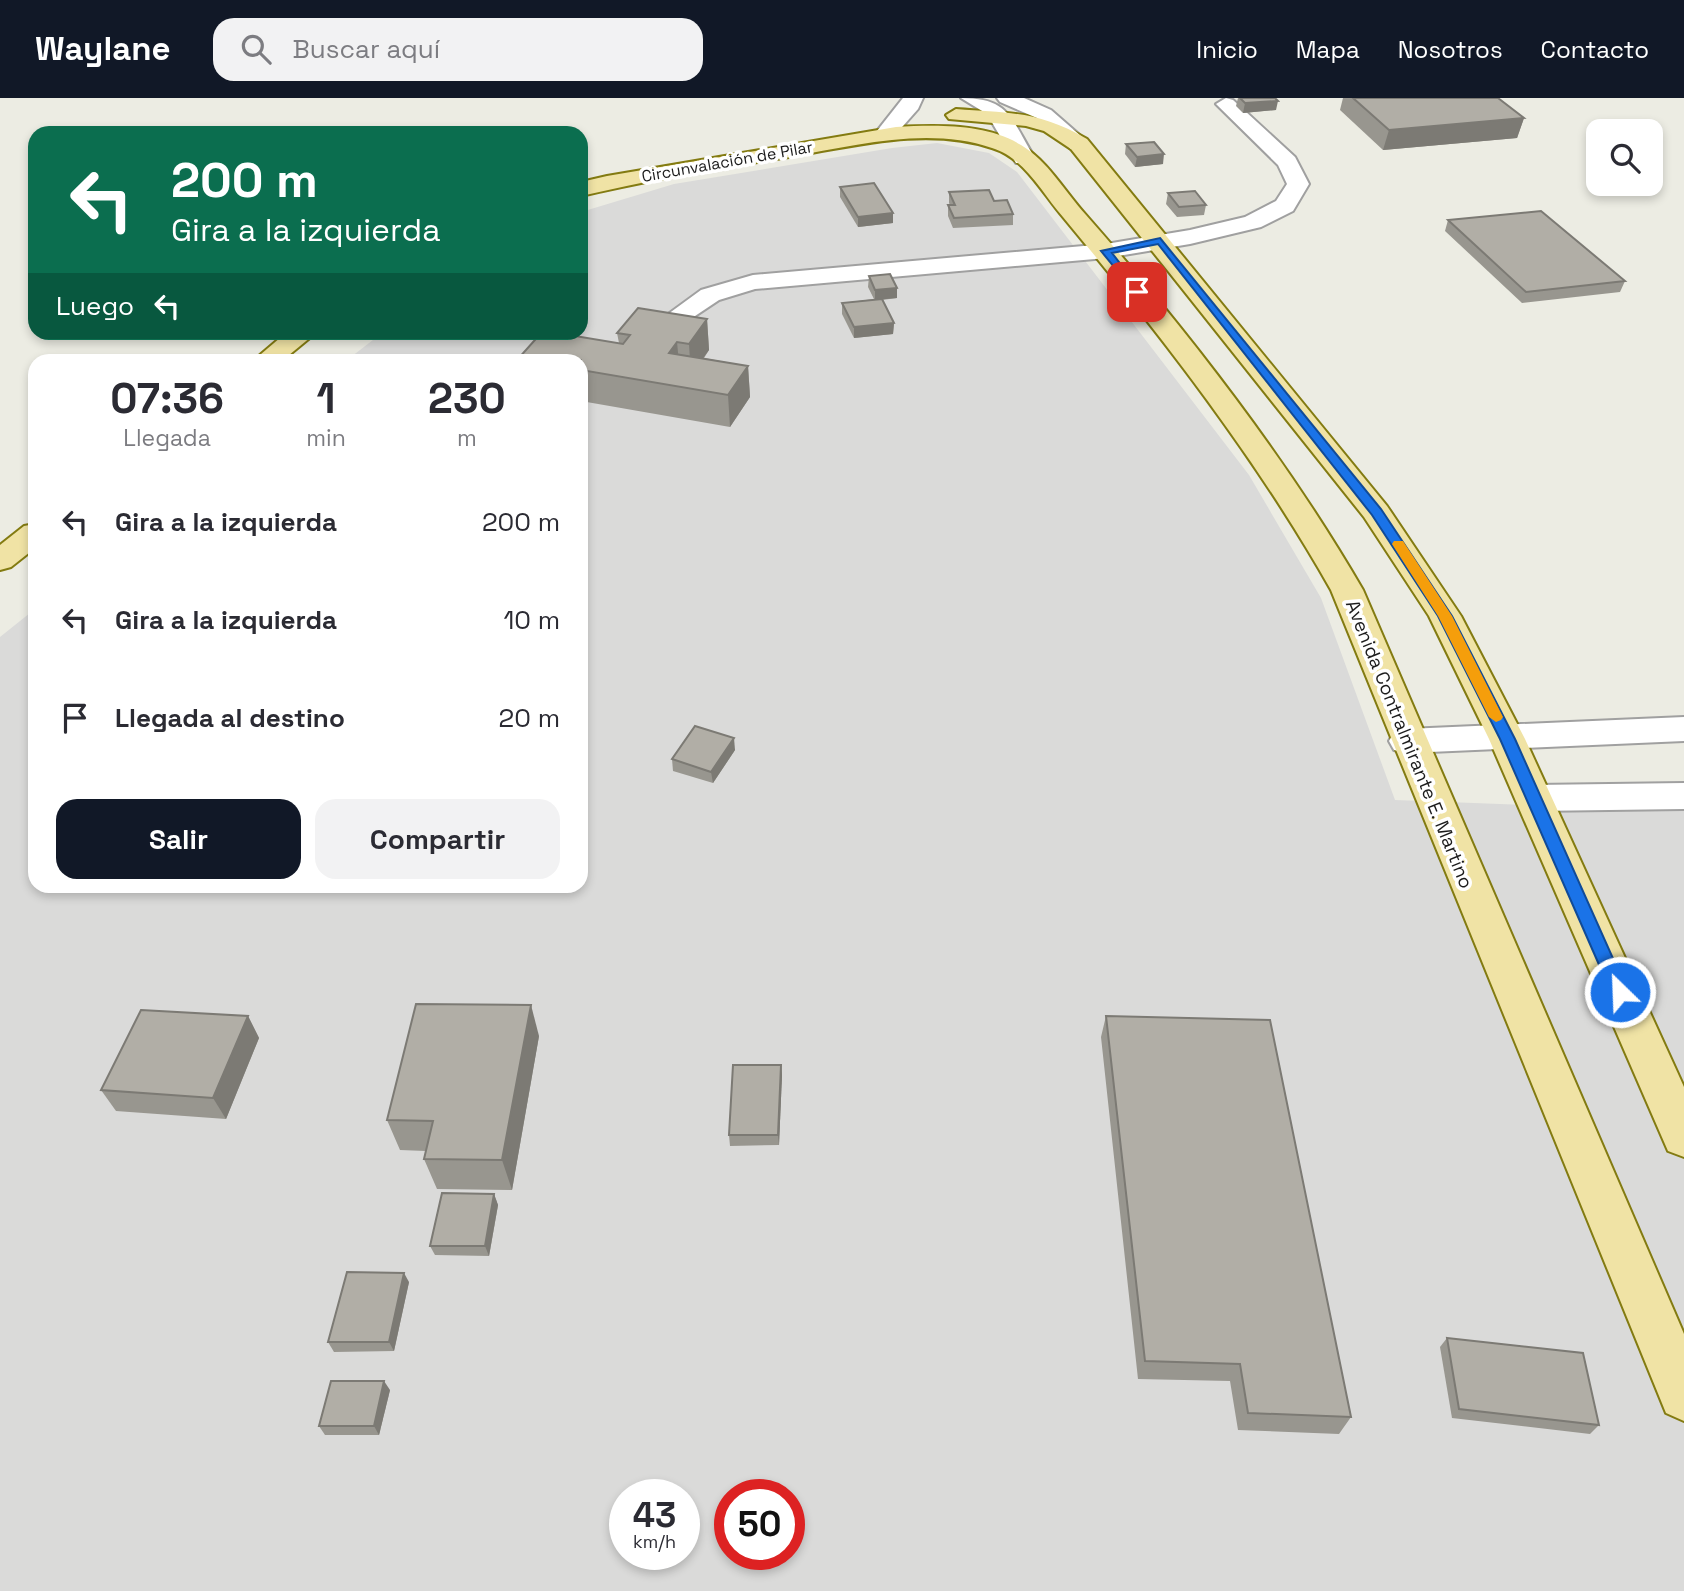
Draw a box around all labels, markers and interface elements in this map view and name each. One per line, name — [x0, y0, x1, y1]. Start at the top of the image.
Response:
search box — [213, 18, 703, 81]
text: Waylane — [35, 28, 171, 70]
icon: search — [237, 30, 275, 68]
text: Buscar aquí — [293, 32, 440, 66]
text: Inicio — [1196, 34, 1258, 65]
text: Mapa — [1296, 34, 1360, 65]
text: Nosotros — [1398, 34, 1503, 65]
text: Contacto — [1541, 34, 1649, 65]
map controls — [1586, 119, 1663, 196]
button: search — [1586, 119, 1663, 196]
street label: Circunvalación de Pilar — [640, 136, 814, 187]
text: 200 m — [171, 149, 318, 211]
icon: left — [56, 154, 147, 245]
text: Gira a la izquierda — [171, 210, 441, 250]
pin — [1107, 262, 1167, 322]
icon: arrive — [1118, 273, 1156, 311]
icon: left — [148, 287, 186, 325]
text: Luego — [56, 289, 134, 323]
text: 07:36 — [110, 372, 224, 425]
text: 1 — [316, 372, 335, 425]
text: 230 — [428, 372, 506, 425]
text: Llegada — [123, 423, 211, 453]
text: min — [306, 423, 346, 453]
text: m — [457, 423, 477, 453]
icon: left — [56, 503, 94, 541]
text: Gira a la izquierda — [115, 505, 337, 539]
text: 200 m — [482, 505, 560, 539]
street label: Avenida Contralmirante E. Martino — [1340, 596, 1479, 892]
icon: left — [56, 601, 94, 639]
text: Gira a la izquierda — [115, 603, 337, 637]
text: 10 m — [503, 603, 560, 637]
icon: arrive — [56, 699, 94, 737]
text: Llegada al destino — [115, 701, 345, 735]
text: 20 m — [499, 701, 560, 735]
button: Salir — [56, 799, 301, 879]
button: Compartir — [315, 799, 560, 879]
position arrow — [1583, 955, 1657, 1029]
speed limit sign: 50 — [714, 1479, 805, 1570]
text: 43 — [633, 1493, 676, 1537]
text: km/h — [633, 1530, 676, 1553]

